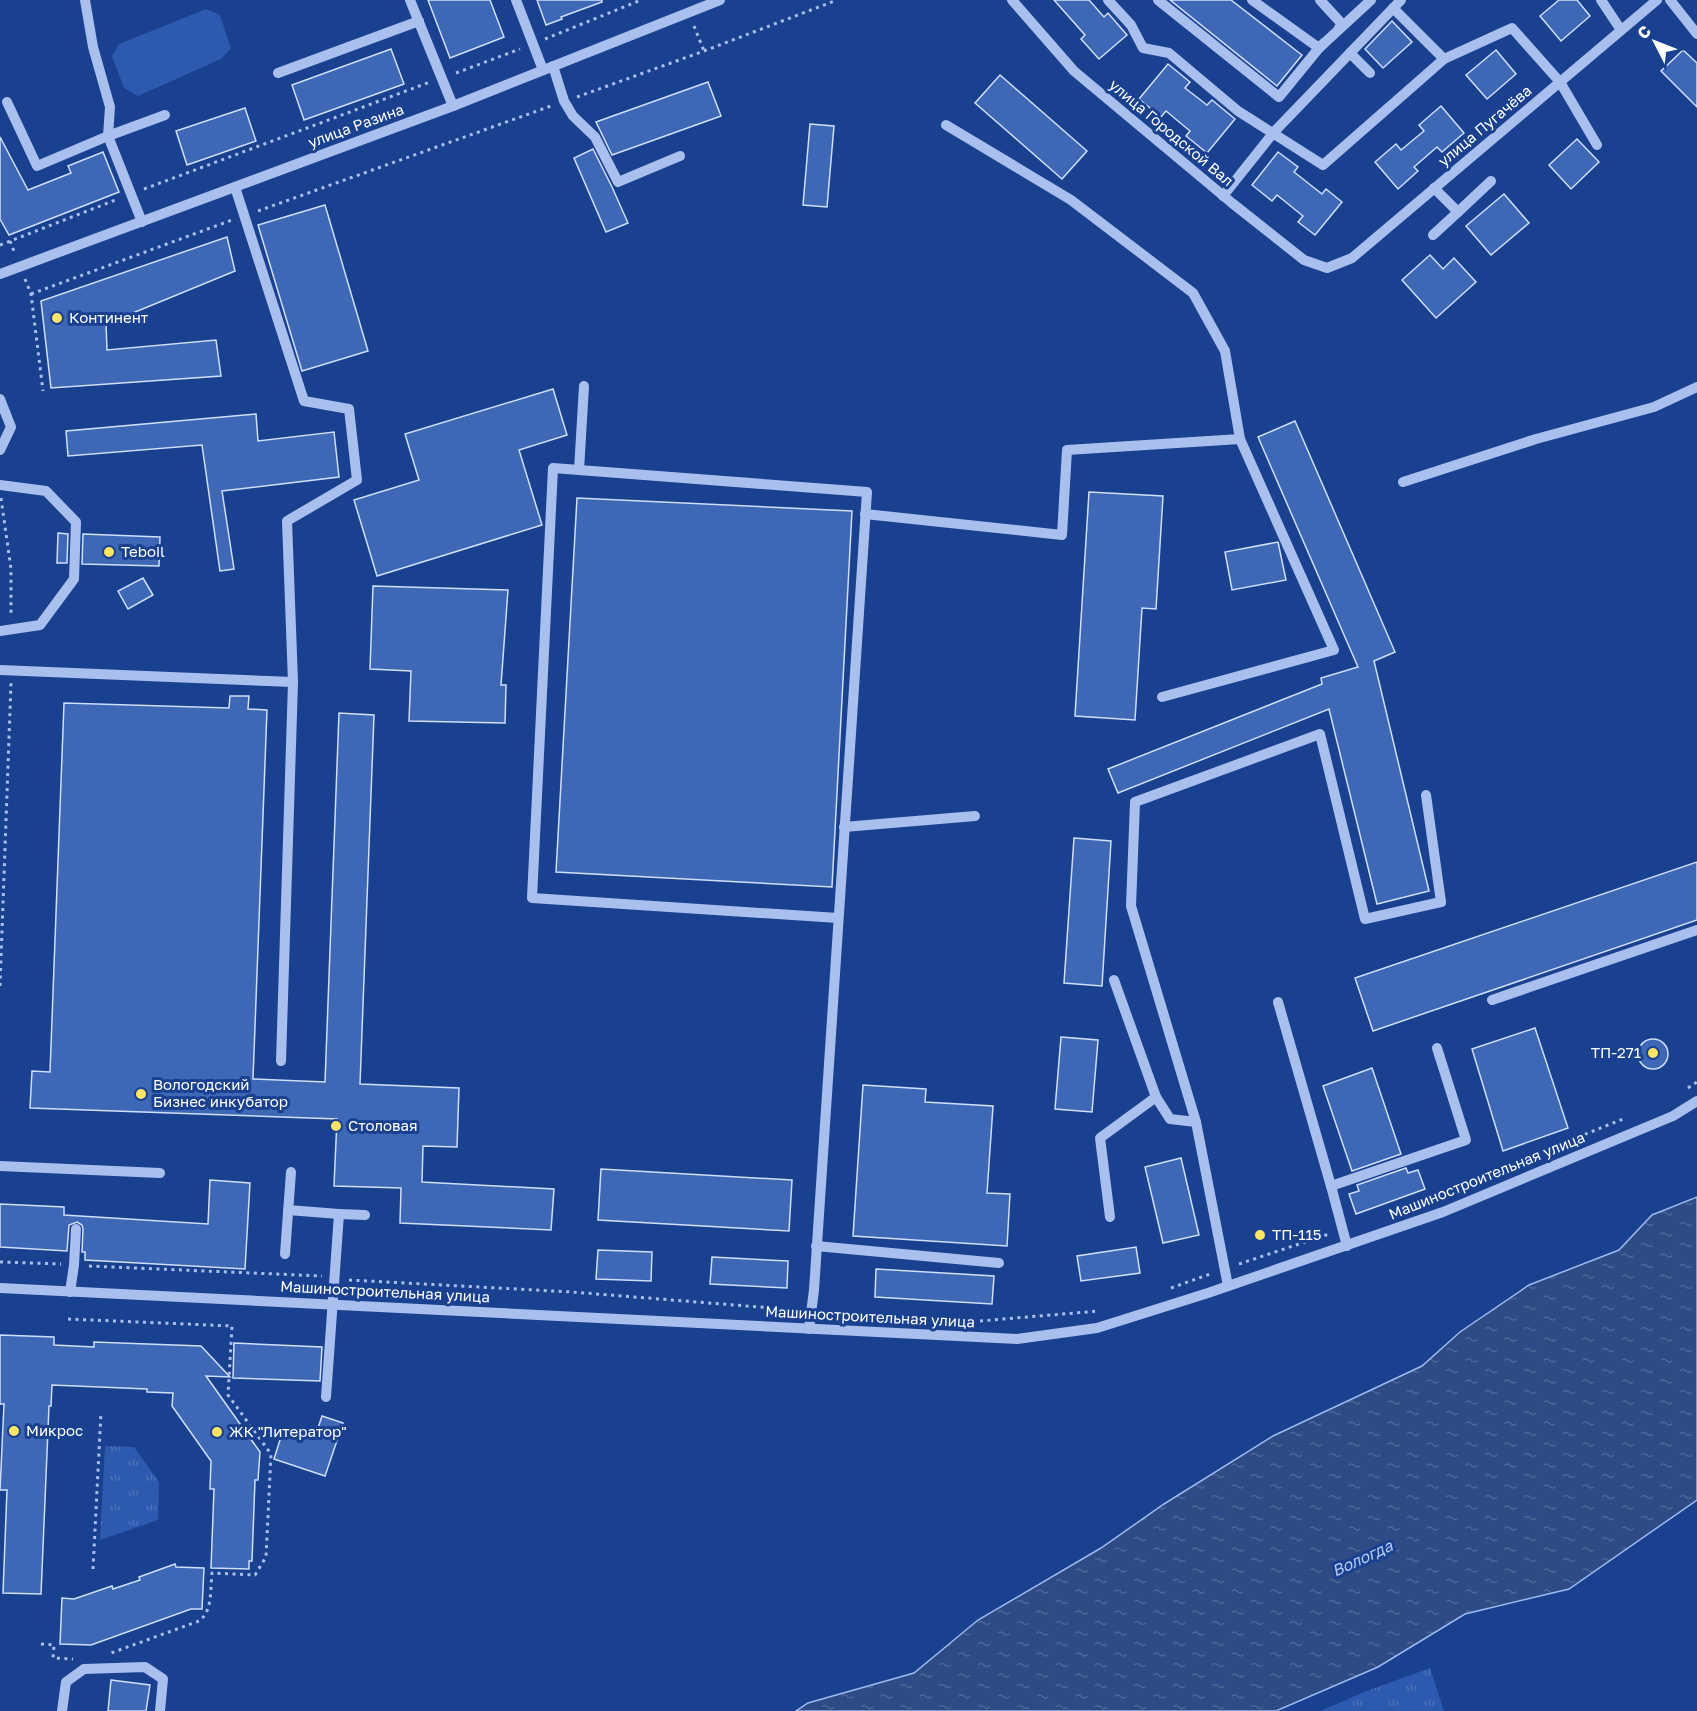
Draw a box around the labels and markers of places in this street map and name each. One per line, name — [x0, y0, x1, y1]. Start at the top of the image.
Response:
place label: Континент — [69, 308, 149, 326]
marker: Континент — [50, 311, 64, 325]
place label: Teboil — [121, 542, 165, 560]
marker: Teboil — [102, 545, 116, 559]
place label: ТП-271 — [1591, 1043, 1641, 1061]
marker: ТП-271 — [1646, 1046, 1660, 1060]
place label: Вологодский Бизнес инкубатор — [153, 1075, 288, 1110]
marker: Вологодский Бизнес инкубатор — [134, 1087, 148, 1101]
place label: Столовая — [348, 1116, 418, 1134]
marker: Столовая — [329, 1119, 343, 1133]
place label: ТП-115 — [1272, 1225, 1322, 1243]
marker: ТП-115 — [1253, 1228, 1267, 1242]
place label: Микрос — [26, 1421, 83, 1439]
place label: ЖК "Литератор" — [229, 1422, 347, 1440]
marker: Микрос — [7, 1424, 21, 1438]
marker: ЖК "Литератор" — [210, 1425, 224, 1439]

